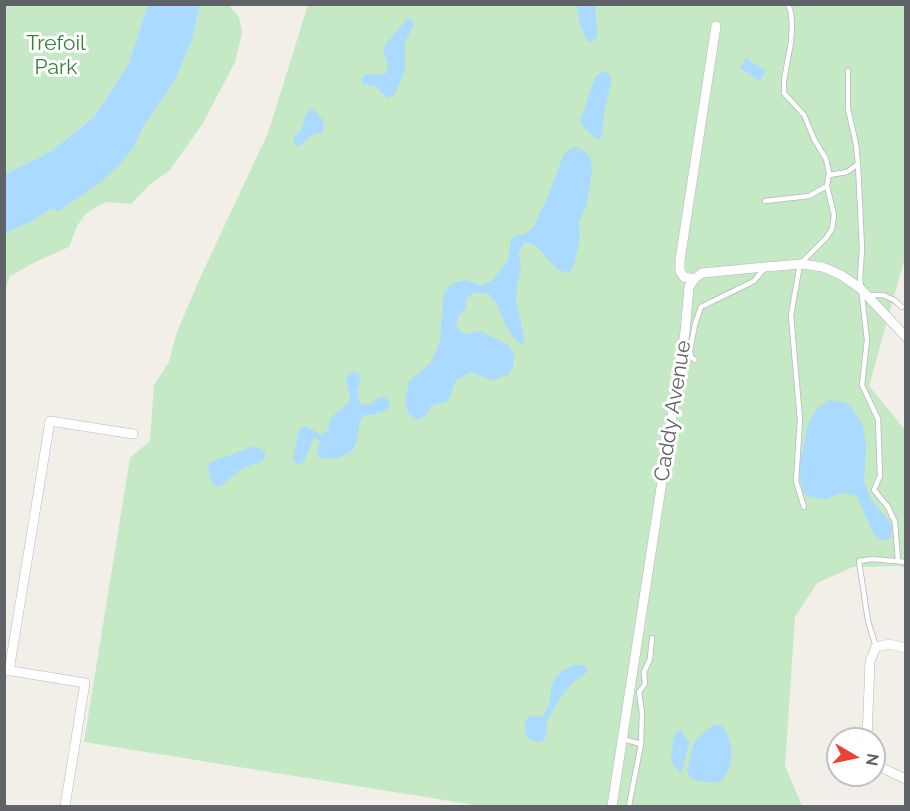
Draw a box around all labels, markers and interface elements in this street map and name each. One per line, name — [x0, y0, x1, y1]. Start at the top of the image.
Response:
park label: Trefoil Park — [26, 31, 86, 81]
street label: Caddy Avenue — [649, 339, 697, 483]
north arrow — [826, 727, 886, 787]
text: N — [862, 752, 883, 767]

